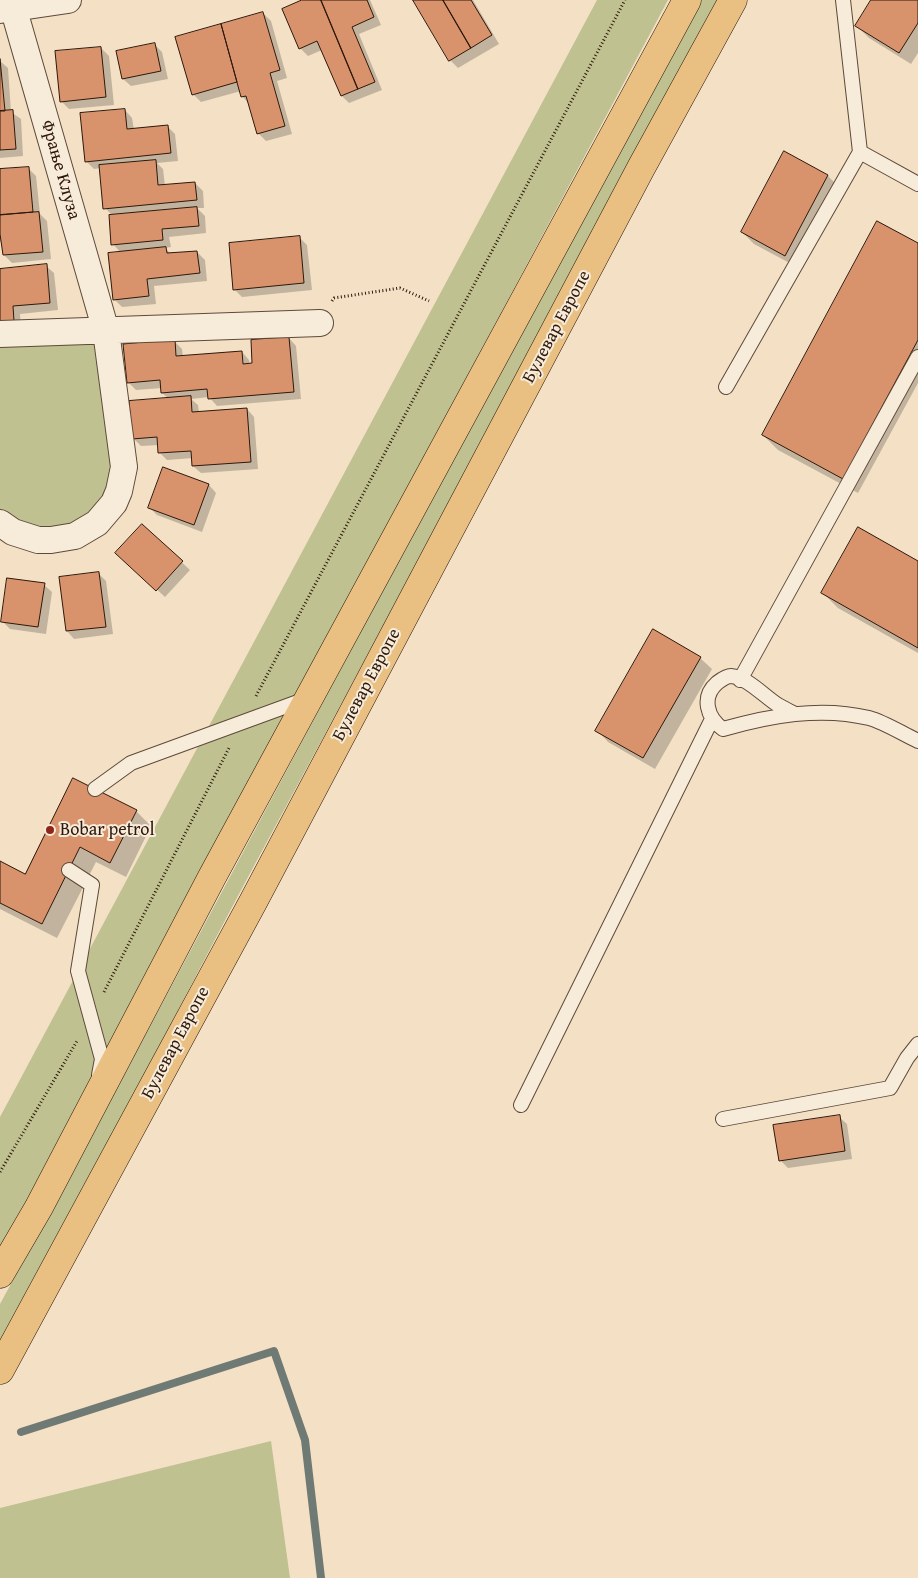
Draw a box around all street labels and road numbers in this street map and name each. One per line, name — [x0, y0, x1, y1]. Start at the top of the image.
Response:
street label: Фрање Клуза — [35, 118, 85, 222]
street label: Булевар Европе — [518, 267, 596, 387]
street label: Булевар Европе — [328, 625, 406, 745]
street label: Булевар Европе — [137, 983, 215, 1103]

